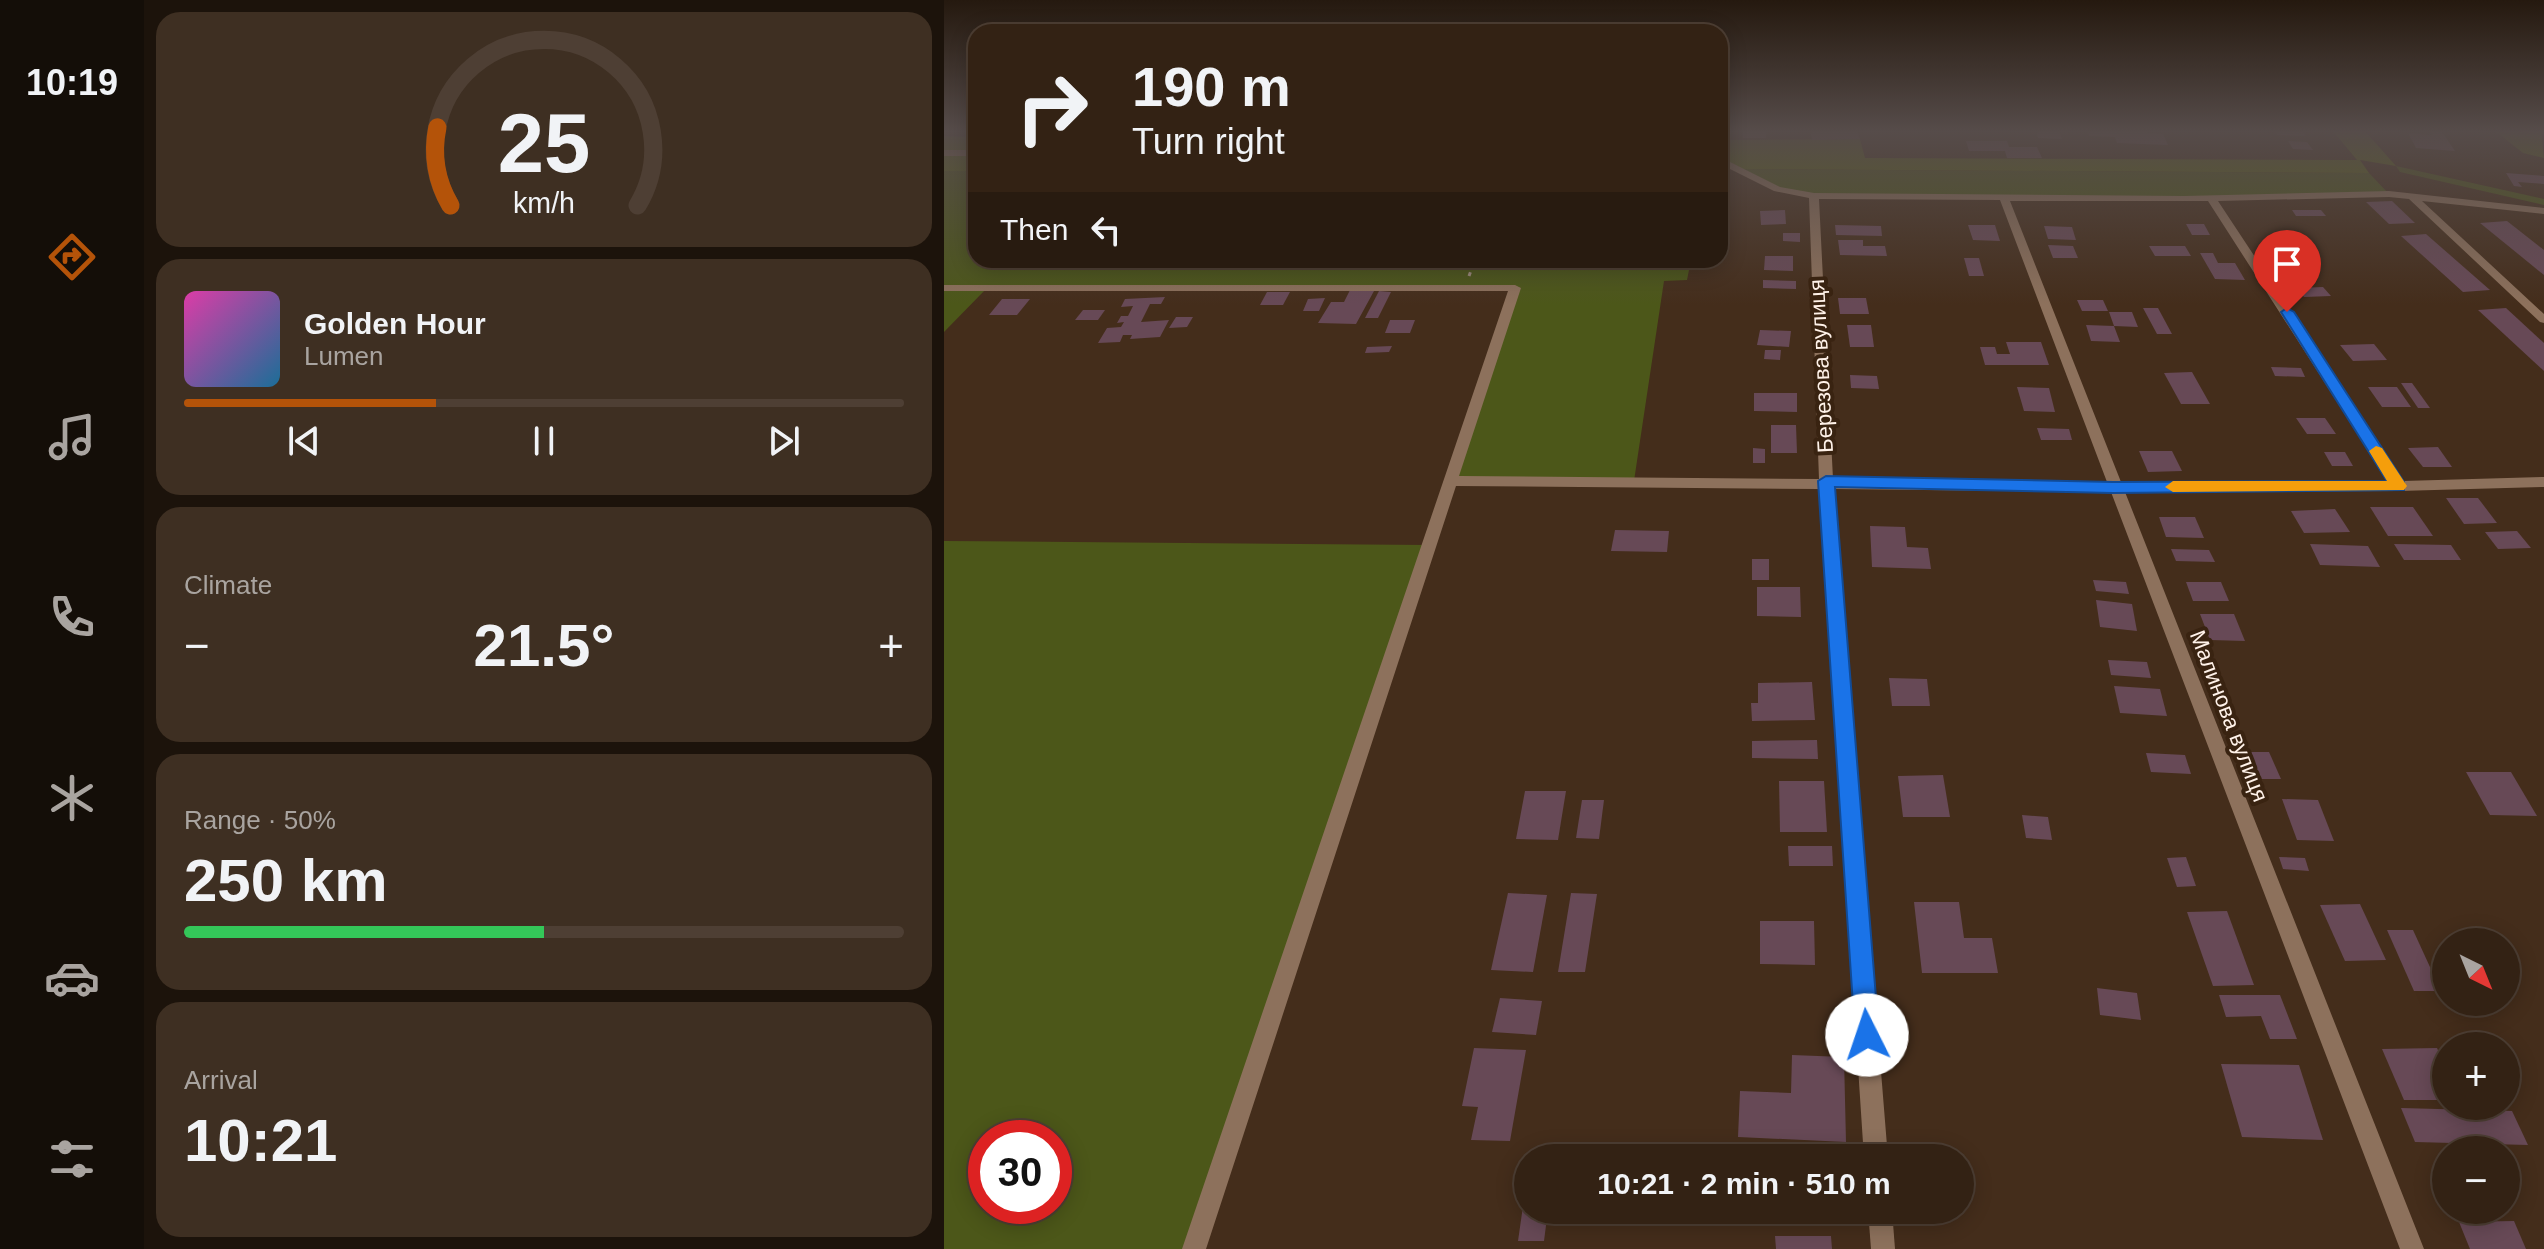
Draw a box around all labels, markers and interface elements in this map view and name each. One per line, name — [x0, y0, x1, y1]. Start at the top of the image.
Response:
text: 190 m — [1132, 55, 1291, 118]
icon: right — [1000, 56, 1104, 160]
text: 10:19 — [26, 62, 118, 103]
text: 25 — [498, 96, 590, 189]
text: Turn right — [1132, 121, 1285, 162]
text: km/h — [513, 187, 575, 219]
icon: left — [1084, 208, 1128, 252]
text: Then — [1000, 213, 1068, 246]
icon: directions — [44, 229, 100, 285]
pin — [2253, 230, 2321, 312]
icon: arrive — [2265, 242, 2309, 286]
street label: Березова вулиця — [1804, 279, 1838, 453]
text: Golden Hour — [304, 307, 486, 340]
text: Lumen — [304, 341, 384, 371]
icon: music — [44, 409, 100, 465]
icon: previous — [282, 419, 326, 463]
icon: pause — [522, 419, 566, 463]
icon: next — [762, 419, 806, 463]
text: Climate — [184, 570, 272, 600]
icon: phone — [44, 589, 100, 645]
text: 21.5° — [474, 612, 614, 679]
text: − — [184, 621, 210, 670]
text: + — [878, 621, 904, 670]
street label: Малинова вулиця — [2185, 627, 2273, 805]
icon: climate — [44, 770, 100, 826]
text: Range · 50% — [184, 805, 336, 835]
text: 250 km — [184, 847, 388, 914]
north arrow — [2432, 928, 2520, 1016]
map controls — [2432, 928, 2520, 1224]
icon: car — [44, 950, 100, 1006]
position arrow — [1825, 993, 1909, 1077]
button: + — [2432, 1032, 2520, 1120]
text: Arrival — [184, 1065, 258, 1095]
text: 10:21 — [184, 1107, 337, 1174]
speed limit sign: 30 — [968, 1120, 1072, 1224]
icon: filters — [44, 1131, 100, 1187]
button: − — [2432, 1136, 2520, 1224]
text: 10:21 · 2 min · 510 m — [1597, 1167, 1891, 1200]

